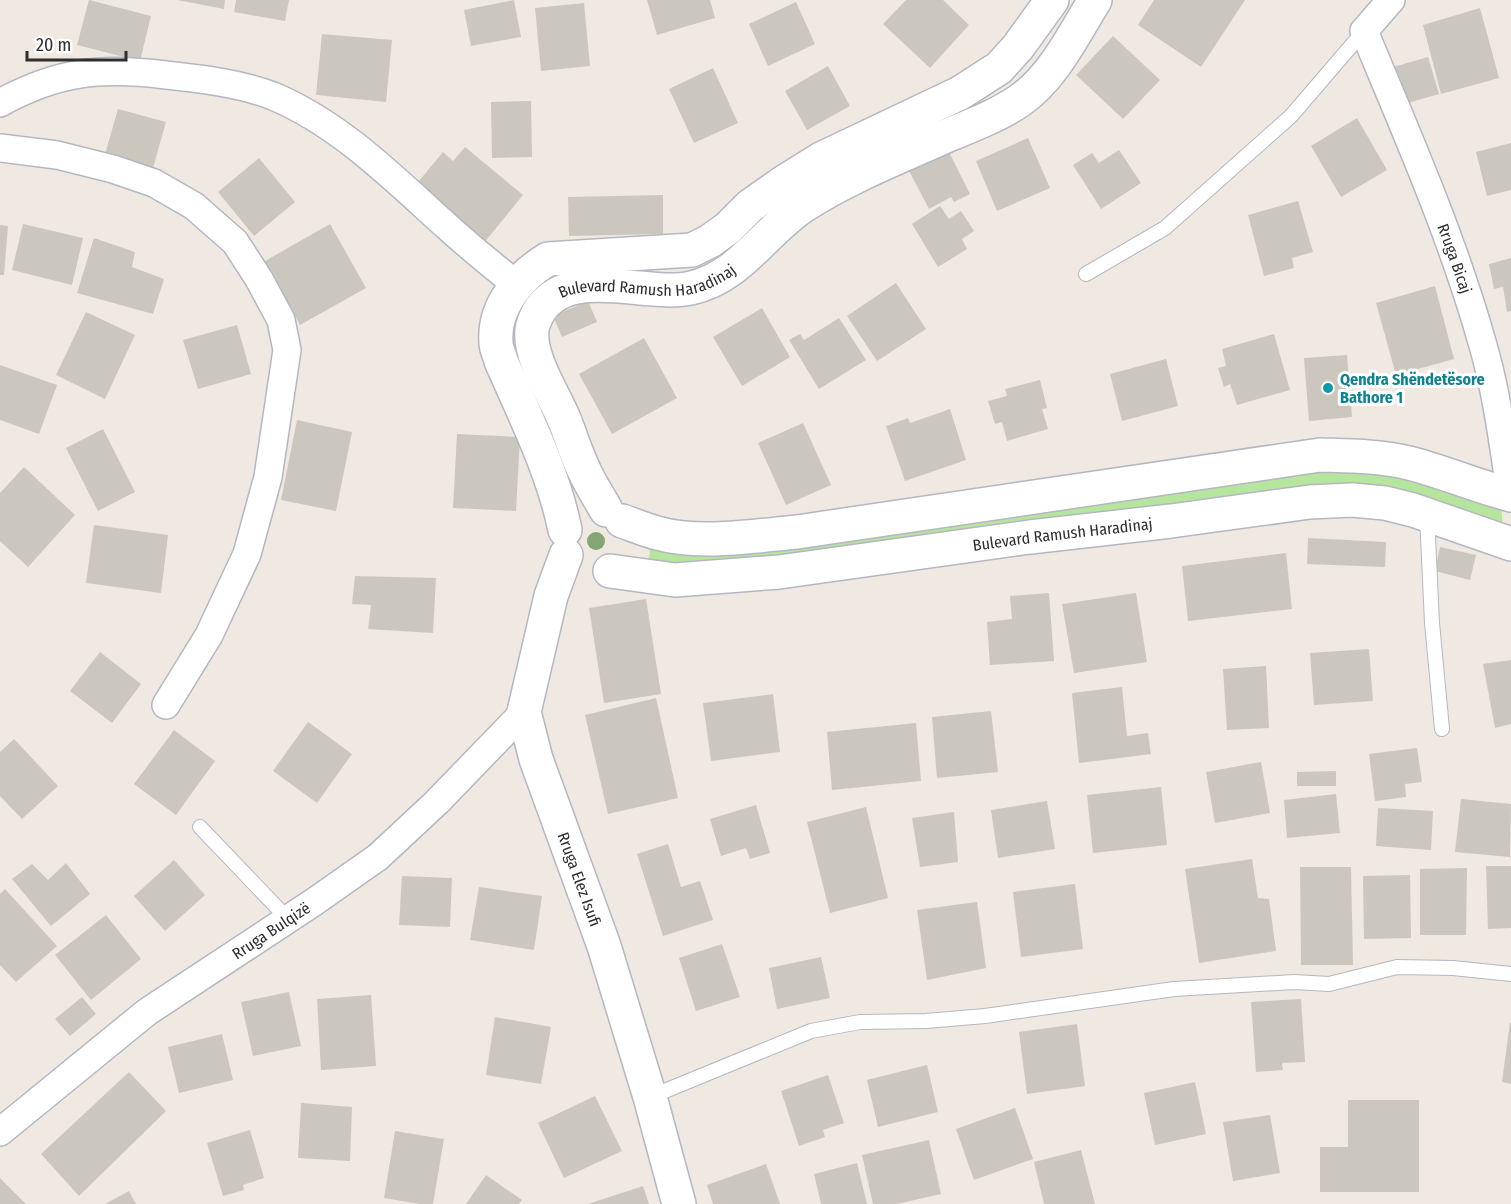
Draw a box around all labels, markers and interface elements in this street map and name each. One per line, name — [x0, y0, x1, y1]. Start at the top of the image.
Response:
scale bar — [27, 24, 126, 62]
text: 20 m — [36, 34, 71, 56]
street label: Rruga Bicaj — [1434, 221, 1476, 296]
street label: Bulevard Ramush Haradinaj — [555, 260, 739, 302]
place label: Qendra Shëndetësore Bathore 1 — [1340, 370, 1485, 407]
marker: Qendra Shëndetësore Bathore 1 — [1321, 381, 1335, 395]
street label: Bulevard Ramush Haradinaj — [971, 514, 1153, 554]
street label: Rruga Elez Isufi — [554, 829, 605, 929]
street label: Rruga Bulqizë — [228, 898, 314, 963]

